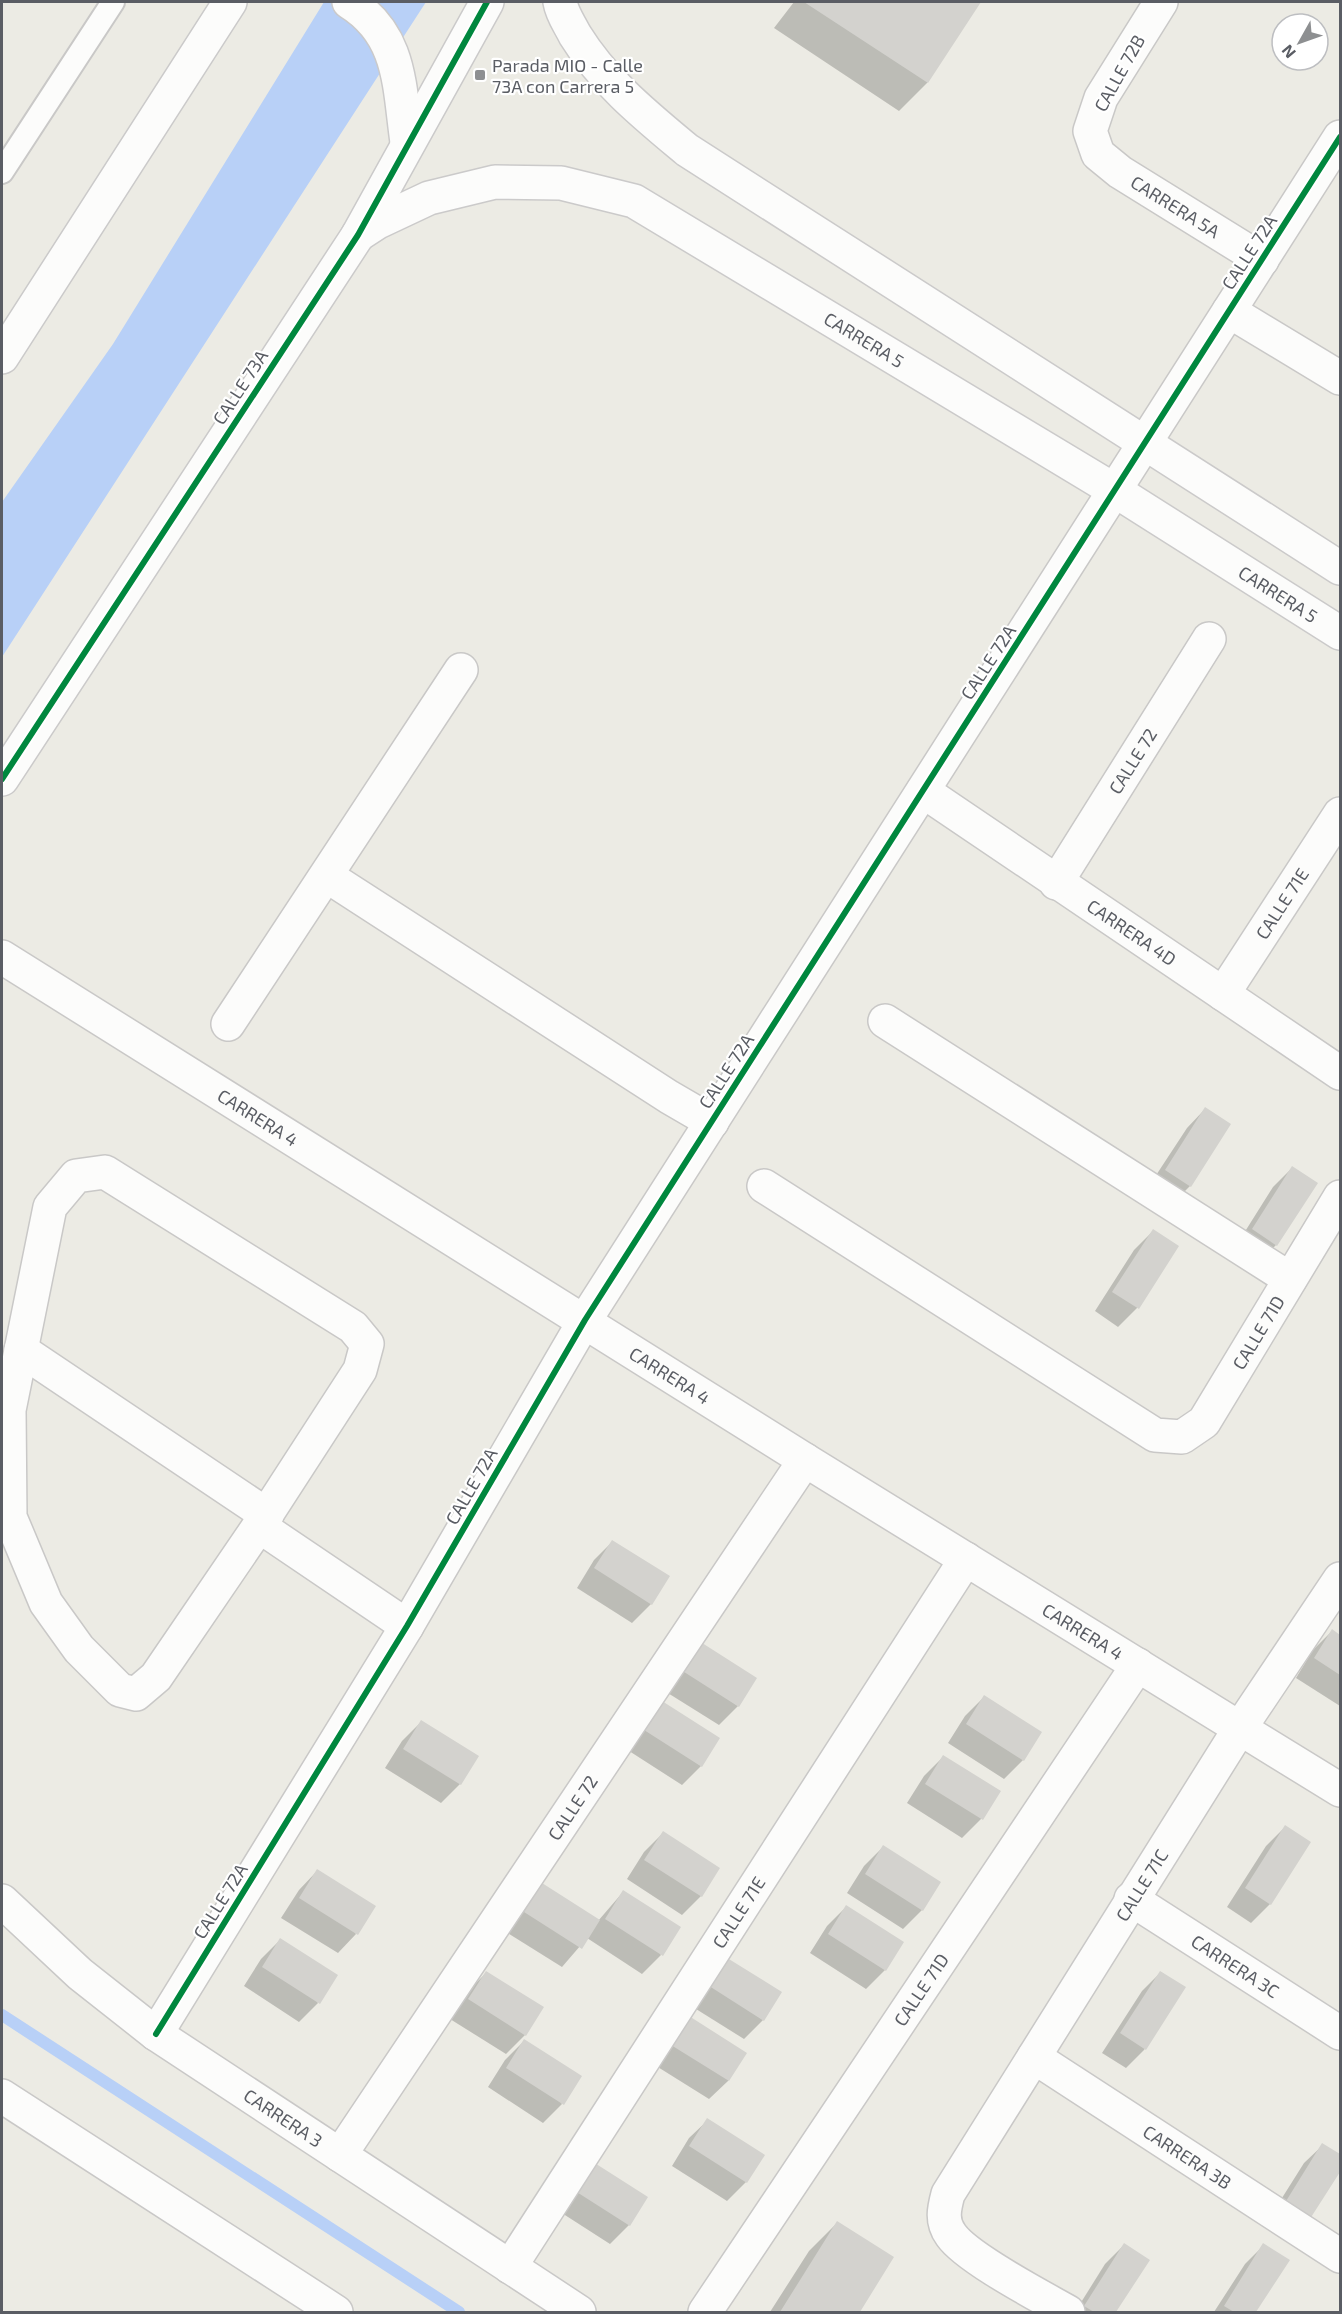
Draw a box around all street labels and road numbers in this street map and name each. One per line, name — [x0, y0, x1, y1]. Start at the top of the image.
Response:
street label: CALLE 72B — [1089, 31, 1149, 115]
street label: CARRERA 5A — [1127, 171, 1225, 243]
street label: CALLE 72A — [1217, 210, 1282, 293]
street label: CARRERA 5 — [820, 307, 908, 372]
street label: CALLE 73A — [208, 345, 273, 428]
street label: CARRERA 5 — [1235, 561, 1322, 627]
street label: CALLE 72A — [956, 620, 1021, 703]
street label: CALLE 72 — [1104, 724, 1161, 798]
street label: CALLE 71E — [1251, 864, 1313, 943]
street label: CARRERA 4D — [1083, 894, 1180, 970]
street label: CALLE 72A — [694, 1029, 759, 1112]
street label: CARRERA 4 — [214, 1084, 302, 1151]
street label: CALLE 71D — [1227, 1291, 1289, 1373]
street label: CARRERA 4 — [625, 1342, 714, 1409]
street label: CALLE 72A — [440, 1443, 502, 1528]
street label: CARRERA 4 — [1038, 1598, 1127, 1665]
street label: CALLE 72 — [543, 1771, 602, 1844]
street label: CALLE 71C — [1111, 1845, 1172, 1925]
street label: CALLE 72A — [188, 1859, 252, 1943]
street label: CALLE 71E — [707, 1872, 770, 1952]
street label: CARRERA 3C — [1187, 1930, 1283, 2002]
street label: CALLE 71D — [889, 1949, 953, 2030]
street label: CARRERA 3 — [240, 2084, 327, 2152]
street label: CARRERA 3B — [1139, 2120, 1236, 2193]

